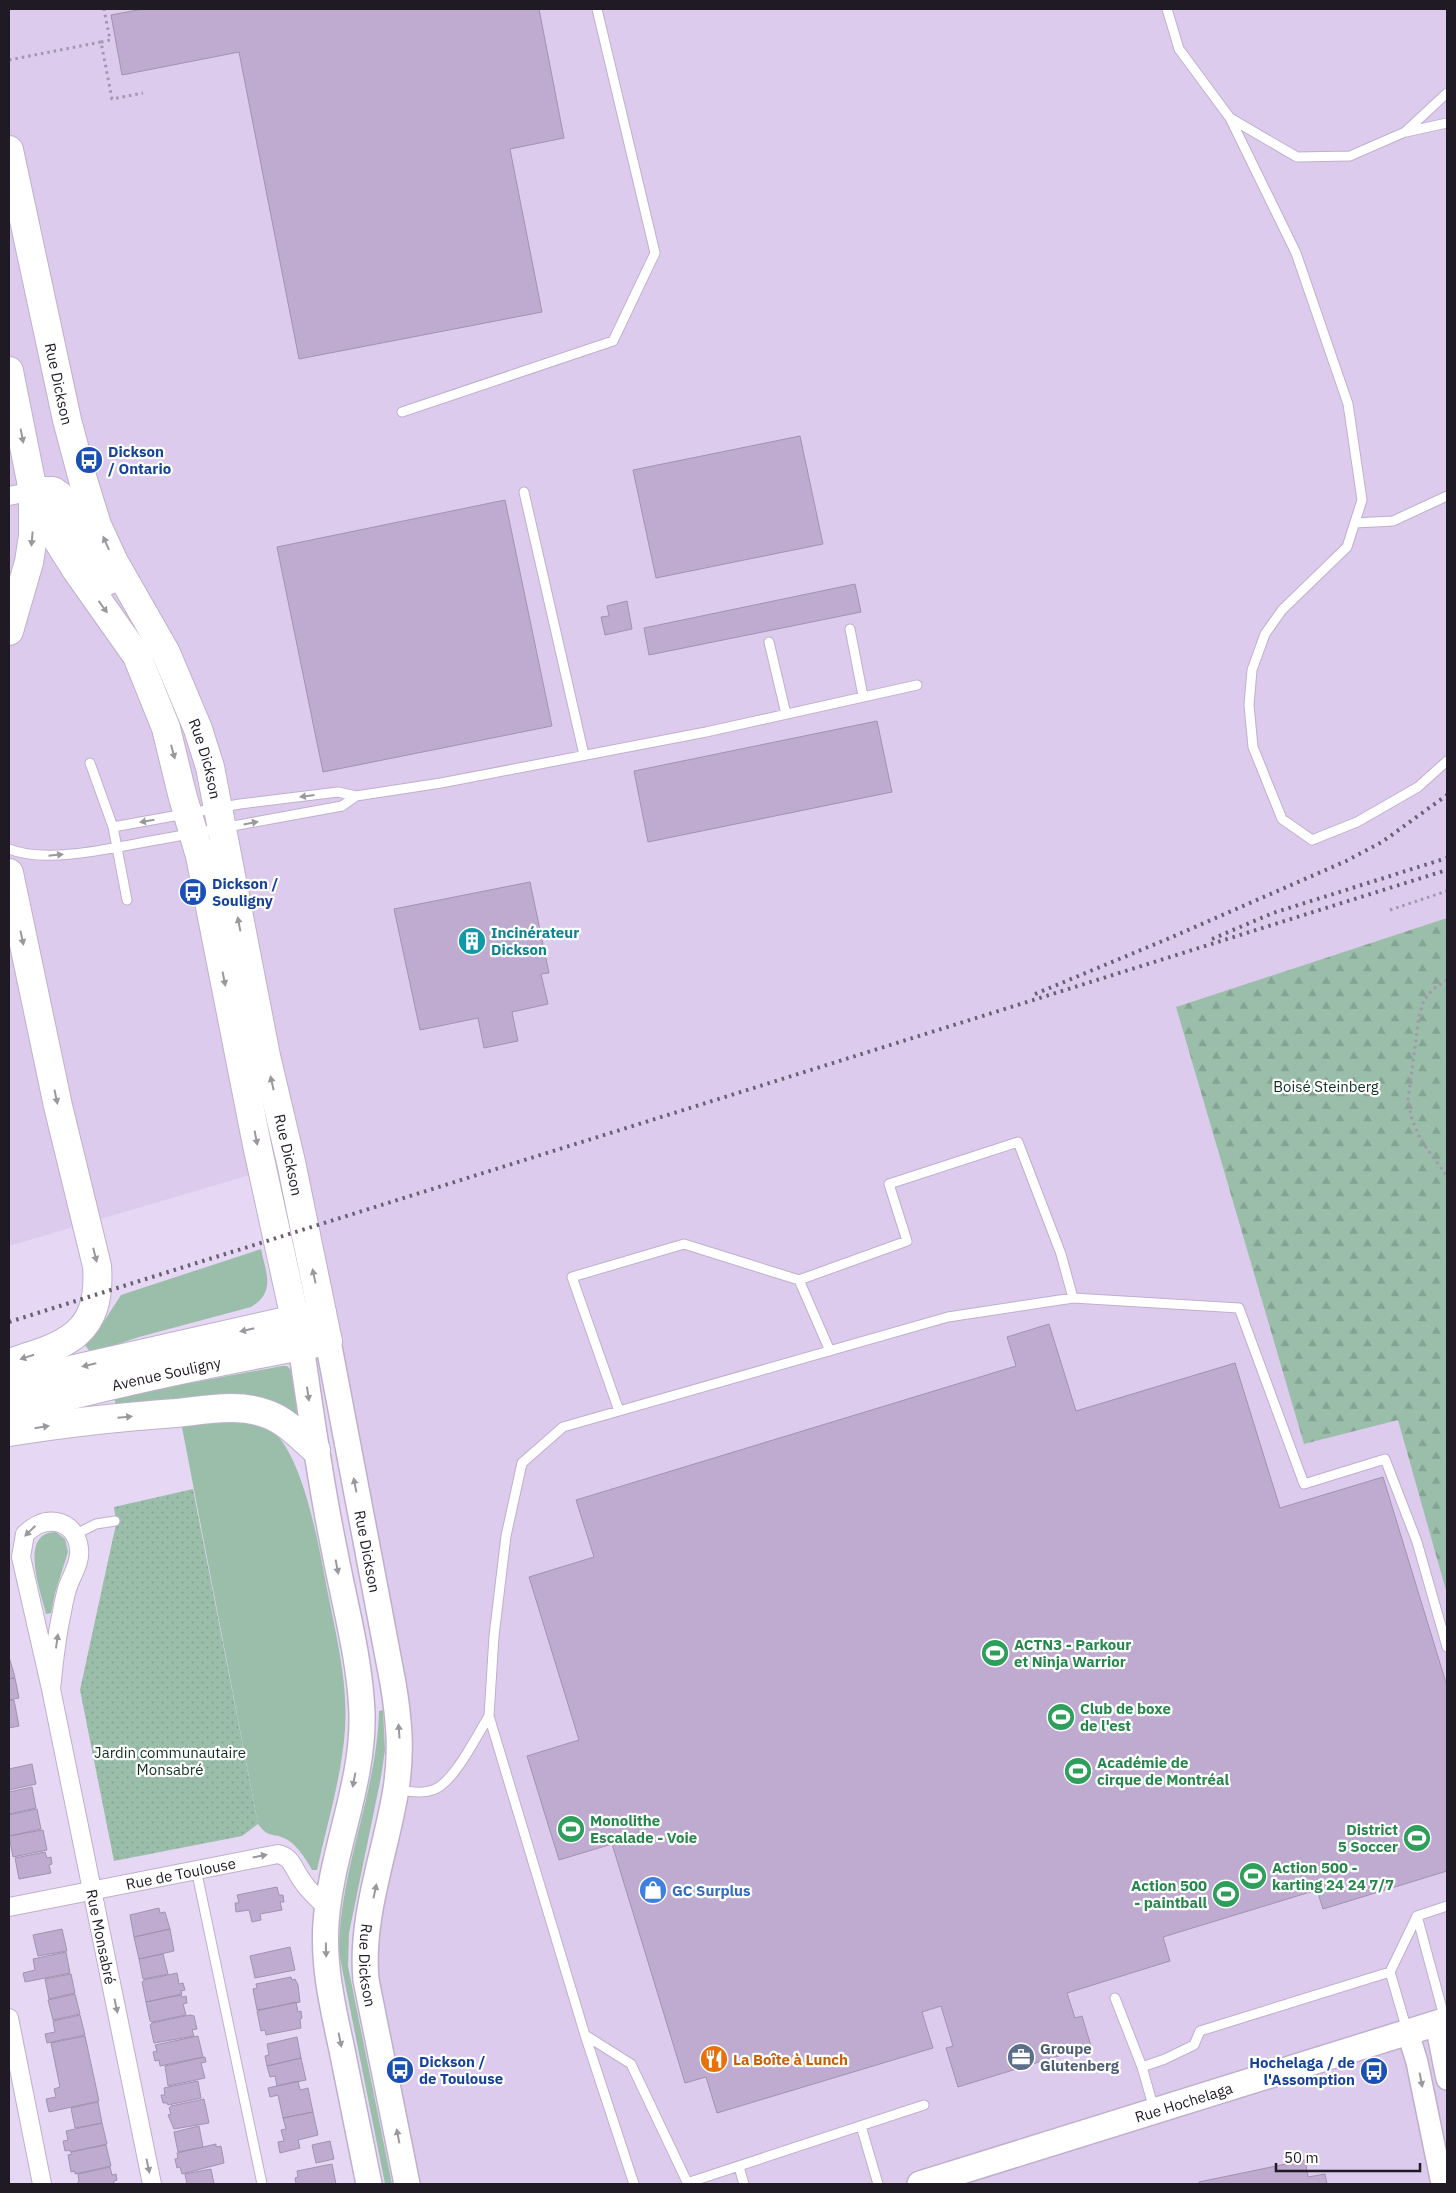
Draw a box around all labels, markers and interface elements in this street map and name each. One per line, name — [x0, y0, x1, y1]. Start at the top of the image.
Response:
street label: Rue Dickson — [41, 341, 77, 427]
one-way arrow — [18, 428, 26, 443]
place label: Dickson / Ontario — [108, 442, 171, 478]
bus stop icon: Dickson / Ontario — [74, 445, 104, 475]
one-way arrow — [28, 532, 36, 548]
one-way arrow — [101, 536, 109, 550]
one-way arrow — [98, 600, 108, 614]
street label: Rue Dickson — [185, 715, 225, 801]
one-way arrow — [169, 745, 177, 760]
one-way arrow — [299, 792, 315, 800]
one-way arrow — [139, 818, 155, 826]
one-way arrow — [244, 819, 259, 827]
one-way arrow — [49, 851, 65, 859]
place label: Dickson / Souligny — [212, 874, 279, 910]
bus stop icon: Dickson / Souligny — [178, 877, 208, 907]
one-way arrow — [235, 916, 243, 931]
place label: Incinérateur Dickson — [491, 923, 579, 959]
building icon: Incinérateur Dickson — [457, 926, 487, 956]
one-way arrow — [19, 930, 27, 946]
one-way arrow — [221, 971, 229, 987]
one-way arrow — [268, 1075, 276, 1090]
park label: Boisé Steinberg — [1273, 1077, 1379, 1096]
one-way arrow — [52, 1089, 60, 1104]
street label: Rue Dickson — [270, 1112, 307, 1197]
one-way arrow — [252, 1131, 260, 1147]
one-way arrow — [91, 1247, 99, 1262]
one-way arrow — [310, 1268, 318, 1283]
one-way arrow — [240, 1326, 255, 1334]
street label: Avenue Souligny — [110, 1352, 223, 1394]
one-way arrow — [19, 1353, 34, 1361]
one-way arrow — [80, 1362, 96, 1370]
one-way arrow — [304, 1386, 312, 1402]
one-way arrow — [117, 1413, 133, 1421]
one-way arrow — [35, 1423, 51, 1431]
one-way arrow — [351, 1476, 359, 1492]
street label: Rue Dickson — [351, 1509, 385, 1594]
one-way arrow — [25, 1525, 37, 1537]
one-way arrow — [334, 1560, 342, 1576]
one-way arrow — [53, 1632, 61, 1648]
place label: ACTN3 - Parkour et Ninja Warrior — [1014, 1635, 1131, 1671]
sports icon: ACTN3 - Parkour et Ninja Warrior — [980, 1638, 1010, 1668]
place label: Club de boxe de l'est — [1080, 1699, 1171, 1735]
sports icon: Club de boxe de l'est — [1046, 1702, 1076, 1732]
one-way arrow — [395, 1722, 403, 1738]
park label: Jardin communautaire Monsabré — [94, 1743, 246, 1779]
place label: Académie de cirque de Montréal — [1097, 1753, 1230, 1789]
sports icon: Académie de cirque de Montréal — [1063, 1756, 1093, 1786]
one-way arrow — [350, 1772, 358, 1787]
place label: Monolithe Escalade - Voie — [590, 1811, 697, 1847]
sports icon: Monolithe Escalade - Voie — [556, 1814, 586, 1844]
place label: District 5 Soccer — [1338, 1820, 1398, 1856]
sports icon: District 5 Soccer — [1402, 1823, 1432, 1853]
one-way arrow — [252, 1852, 268, 1860]
street label: Rue de Toulouse — [124, 1853, 237, 1893]
place label: Action 500 - karting 24 24 7/7 — [1272, 1858, 1394, 1894]
sports icon: Action 500 - karting 24 24 7/7 — [1238, 1861, 1268, 1891]
shop icon: GC Surplus — [638, 1875, 668, 1905]
place label: Action 500 - paintball — [1131, 1876, 1207, 1912]
sports icon: Action 500 - paintball — [1211, 1879, 1241, 1909]
place label: GC Surplus — [672, 1881, 751, 1900]
one-way arrow — [371, 1882, 379, 1898]
street label: Rue Monsabré — [83, 1888, 121, 1986]
street label: Rue Dickson — [356, 1923, 381, 2008]
one-way arrow — [322, 1943, 330, 1959]
one-way arrow — [112, 1999, 120, 2014]
one-way arrow — [336, 2032, 344, 2048]
place label: Groupe Glutenberg — [1040, 2039, 1120, 2075]
office icon: Groupe Glutenberg — [1006, 2042, 1036, 2072]
restaurant icon: La Boîte à Lunch — [699, 2044, 729, 2074]
place label: La Boîte à Lunch — [733, 2050, 848, 2069]
place label: Dickson / de Toulouse — [419, 2052, 503, 2088]
place label: Hochelaga / de l'Assomption — [1249, 2053, 1355, 2089]
bus stop icon: Dickson / de Toulouse — [385, 2055, 415, 2085]
bus stop icon: Hochelaga / de l'Assomption — [1359, 2056, 1389, 2086]
one-way arrow — [1417, 2072, 1425, 2088]
street label: Rue Hochelaga — [1132, 2078, 1235, 2126]
one-way arrow — [393, 2128, 401, 2144]
scale bar — [1276, 2140, 1420, 2172]
text: 50 m — [1284, 2148, 1319, 2167]
one-way arrow — [145, 2158, 153, 2174]

